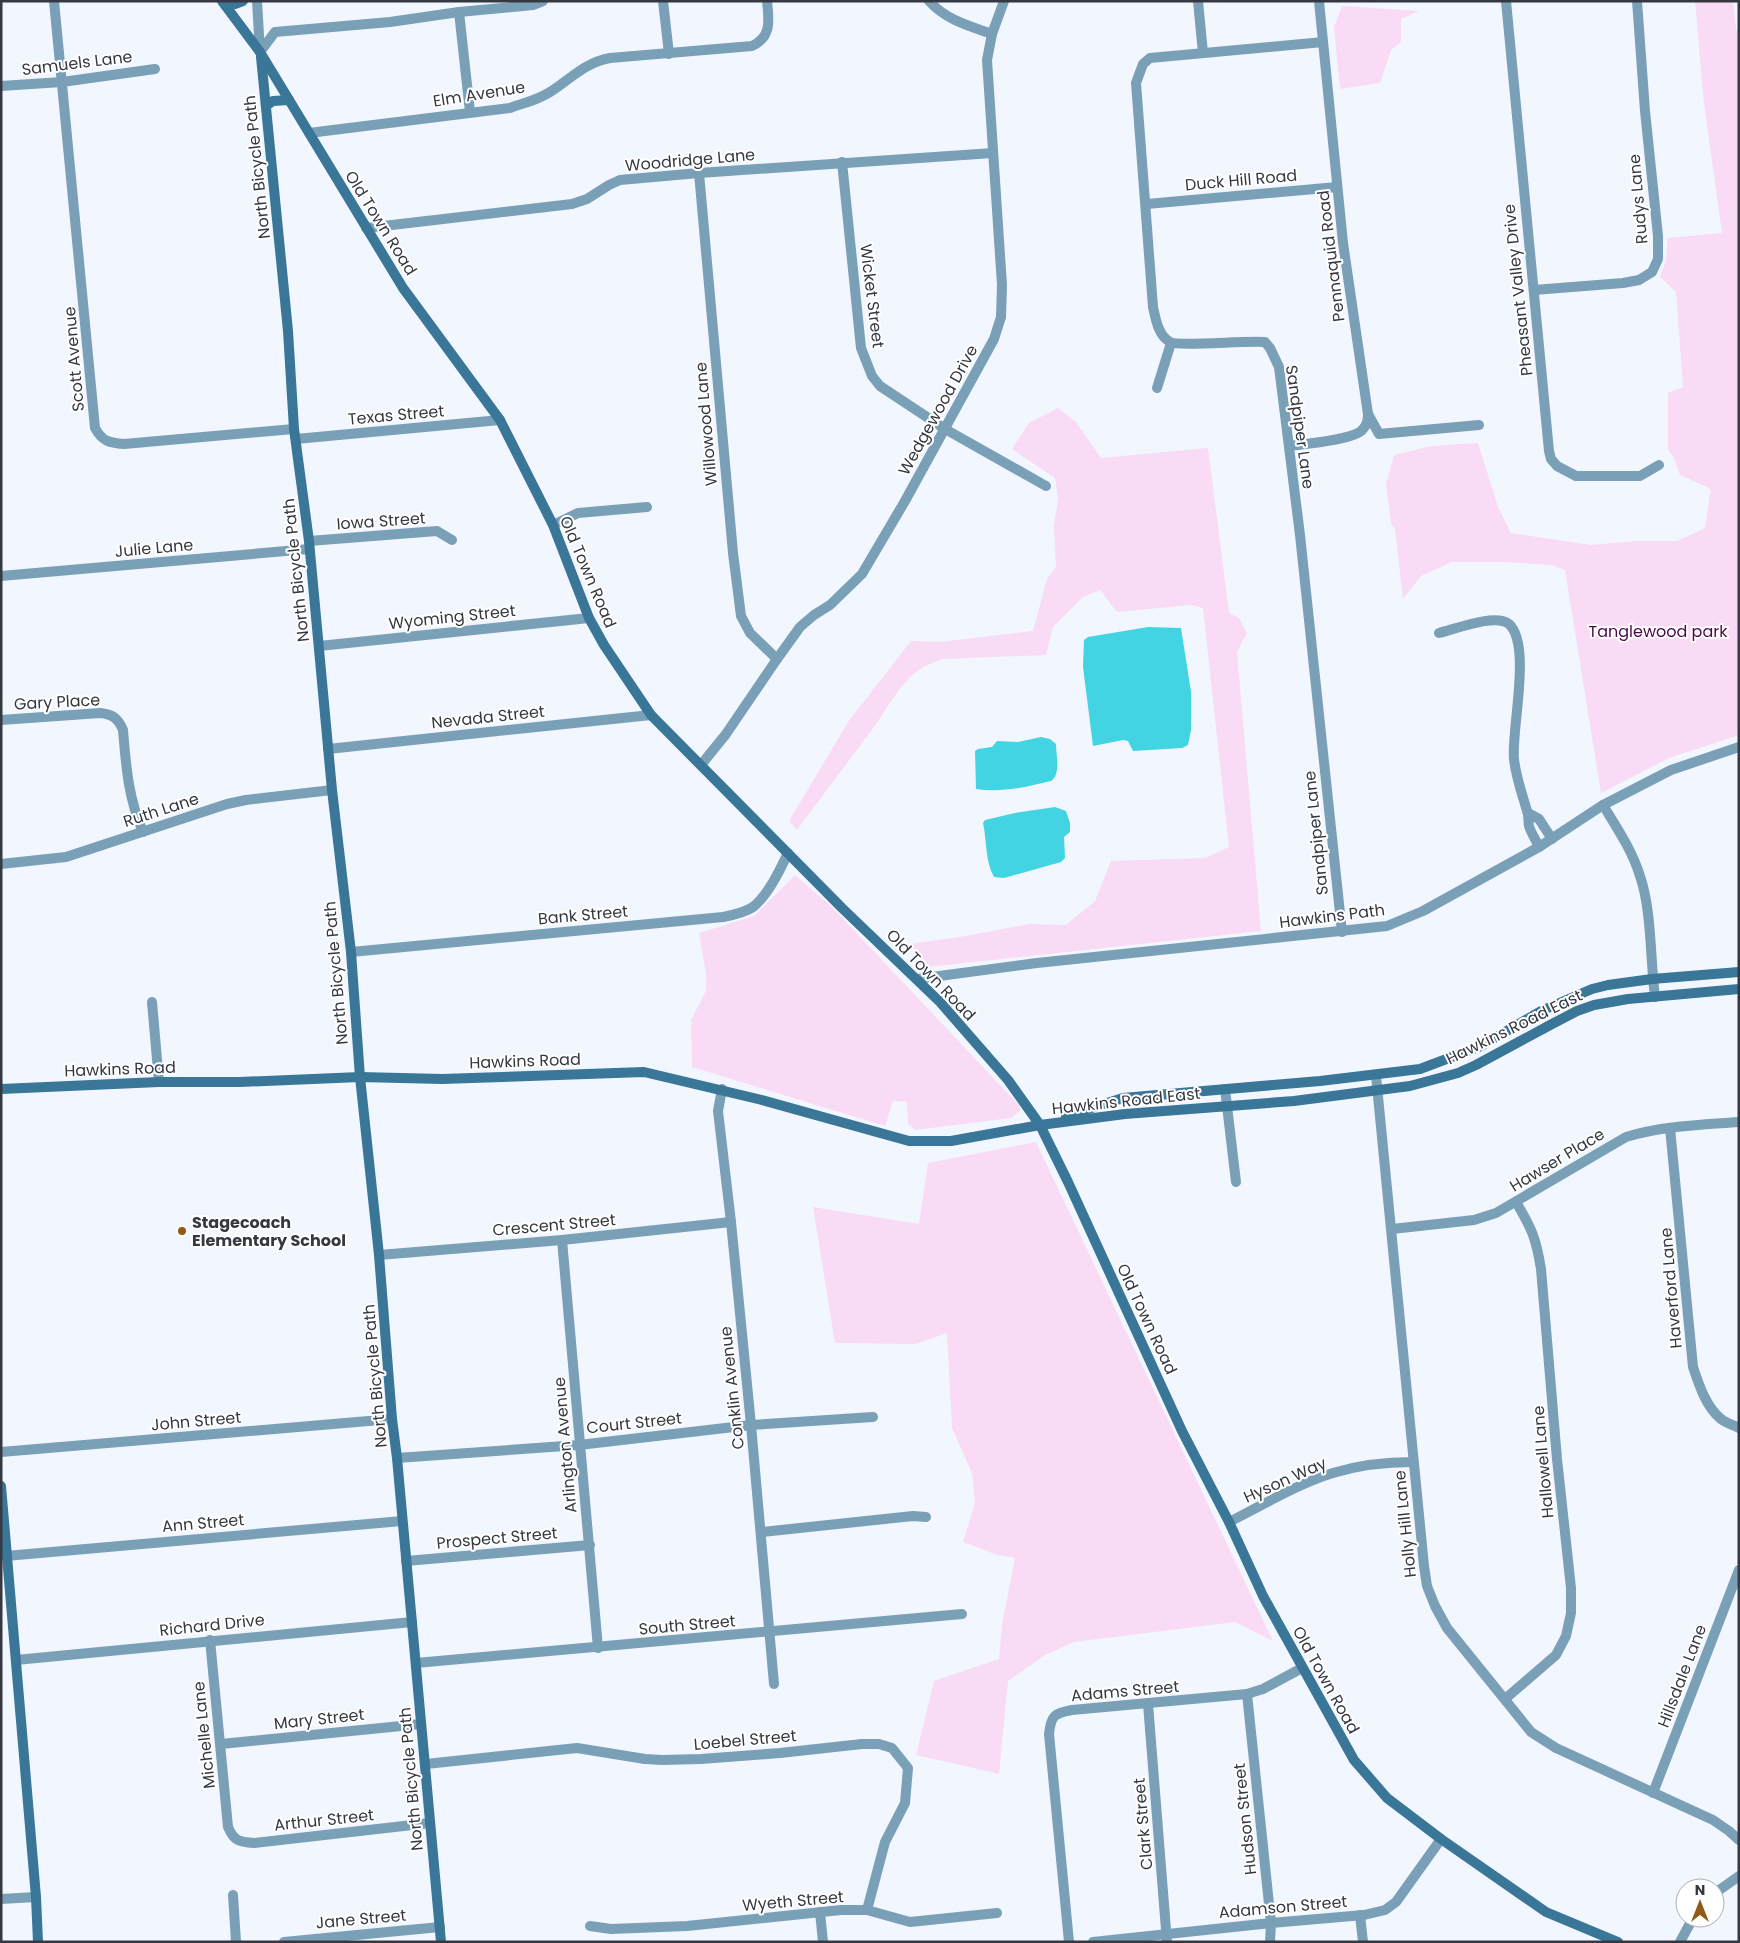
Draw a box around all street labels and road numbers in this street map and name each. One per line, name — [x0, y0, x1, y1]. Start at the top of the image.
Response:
street label: Samuels Lane — [20, 45, 134, 81]
street label: Elm Avenue — [431, 75, 527, 113]
street label: North Bicycle Path — [238, 94, 276, 240]
street label: Woodridge Lane — [624, 143, 756, 177]
street label: Rudys Lane — [1623, 153, 1653, 245]
street label: Duck Hill Road — [1184, 164, 1298, 196]
street label: Old Town Road — [340, 166, 422, 280]
street label: Pennaquid Road — [1312, 189, 1350, 323]
street label: Pheasant Valley Drive — [1498, 203, 1538, 377]
street label: Wicket Street — [854, 243, 890, 349]
street label: Scott Avenue — [58, 305, 90, 412]
street label: Wedgewood Drive — [893, 341, 983, 479]
street label: Willowood Lane — [689, 361, 723, 487]
street label: Sandpiper Lane — [1280, 364, 1320, 491]
street label: Texas Street — [347, 399, 445, 431]
street label: North Bicycle Path — [277, 497, 315, 643]
street label: Iowa Street — [336, 506, 426, 536]
street label: Old Town Road — [554, 512, 622, 632]
street label: Julie Lane — [114, 533, 194, 563]
street label: Wyoming Street — [387, 599, 517, 635]
street label: Gary Place — [13, 688, 101, 716]
street label: Nevada Street — [430, 700, 546, 734]
street label: Sandpiper Lane — [1298, 770, 1334, 896]
street label: Ruth Lane — [120, 787, 202, 833]
street label: Hawkins Path — [1278, 898, 1386, 934]
street label: North Bicycle Path — [318, 900, 354, 1046]
street label: Bank Street — [537, 900, 629, 930]
street label: Old Town Road — [881, 924, 981, 1026]
street label: Hawkins Road East — [1442, 984, 1586, 1070]
street label: Hawkins Road — [469, 1048, 581, 1074]
street label: Hawkins Road — [64, 1056, 176, 1082]
street label: Hawkins Road East — [1051, 1082, 1202, 1120]
street label: Hawser Place — [1505, 1123, 1609, 1197]
street label: Crescent Street — [492, 1208, 617, 1242]
street label: Haverford Lane — [1654, 1227, 1688, 1349]
street label: Old Town Road — [1111, 1260, 1183, 1378]
street label: North Bicycle Path — [357, 1303, 393, 1449]
street label: Conklin Avenue — [714, 1325, 750, 1451]
street label: Arlington Avenue — [548, 1376, 582, 1514]
street label: Hallowell Lane — [1527, 1405, 1559, 1519]
street label: John Street — [150, 1406, 242, 1436]
street label: Court Street — [585, 1407, 683, 1439]
street label: Hyson Way — [1240, 1451, 1330, 1509]
street label: Holly Hill Lane — [1388, 1469, 1422, 1579]
street label: Ann Street — [161, 1508, 245, 1538]
street label: Prospect Street — [436, 1521, 559, 1555]
street label: Richard Drive — [158, 1608, 266, 1642]
street label: South Street — [638, 1609, 737, 1641]
street label: Hillsdale Lane — [1652, 1621, 1712, 1731]
street label: Old Town Road — [1287, 1622, 1365, 1738]
street label: Adams Street — [1070, 1675, 1180, 1707]
street label: Michelle Lane — [187, 1680, 221, 1790]
street label: Mary Street — [273, 1703, 365, 1735]
street label: North Bicycle Path — [393, 1706, 429, 1852]
street label: Loebel Street — [693, 1724, 797, 1756]
street label: Hudson Street — [1228, 1762, 1262, 1876]
street label: Clark Street — [1128, 1777, 1158, 1871]
street label: Arthur Street — [273, 1803, 375, 1837]
street label: Wyeth Street — [741, 1885, 845, 1917]
street label: Adamson Street — [1218, 1890, 1348, 1924]
street label: Jane Street — [315, 1904, 407, 1934]

